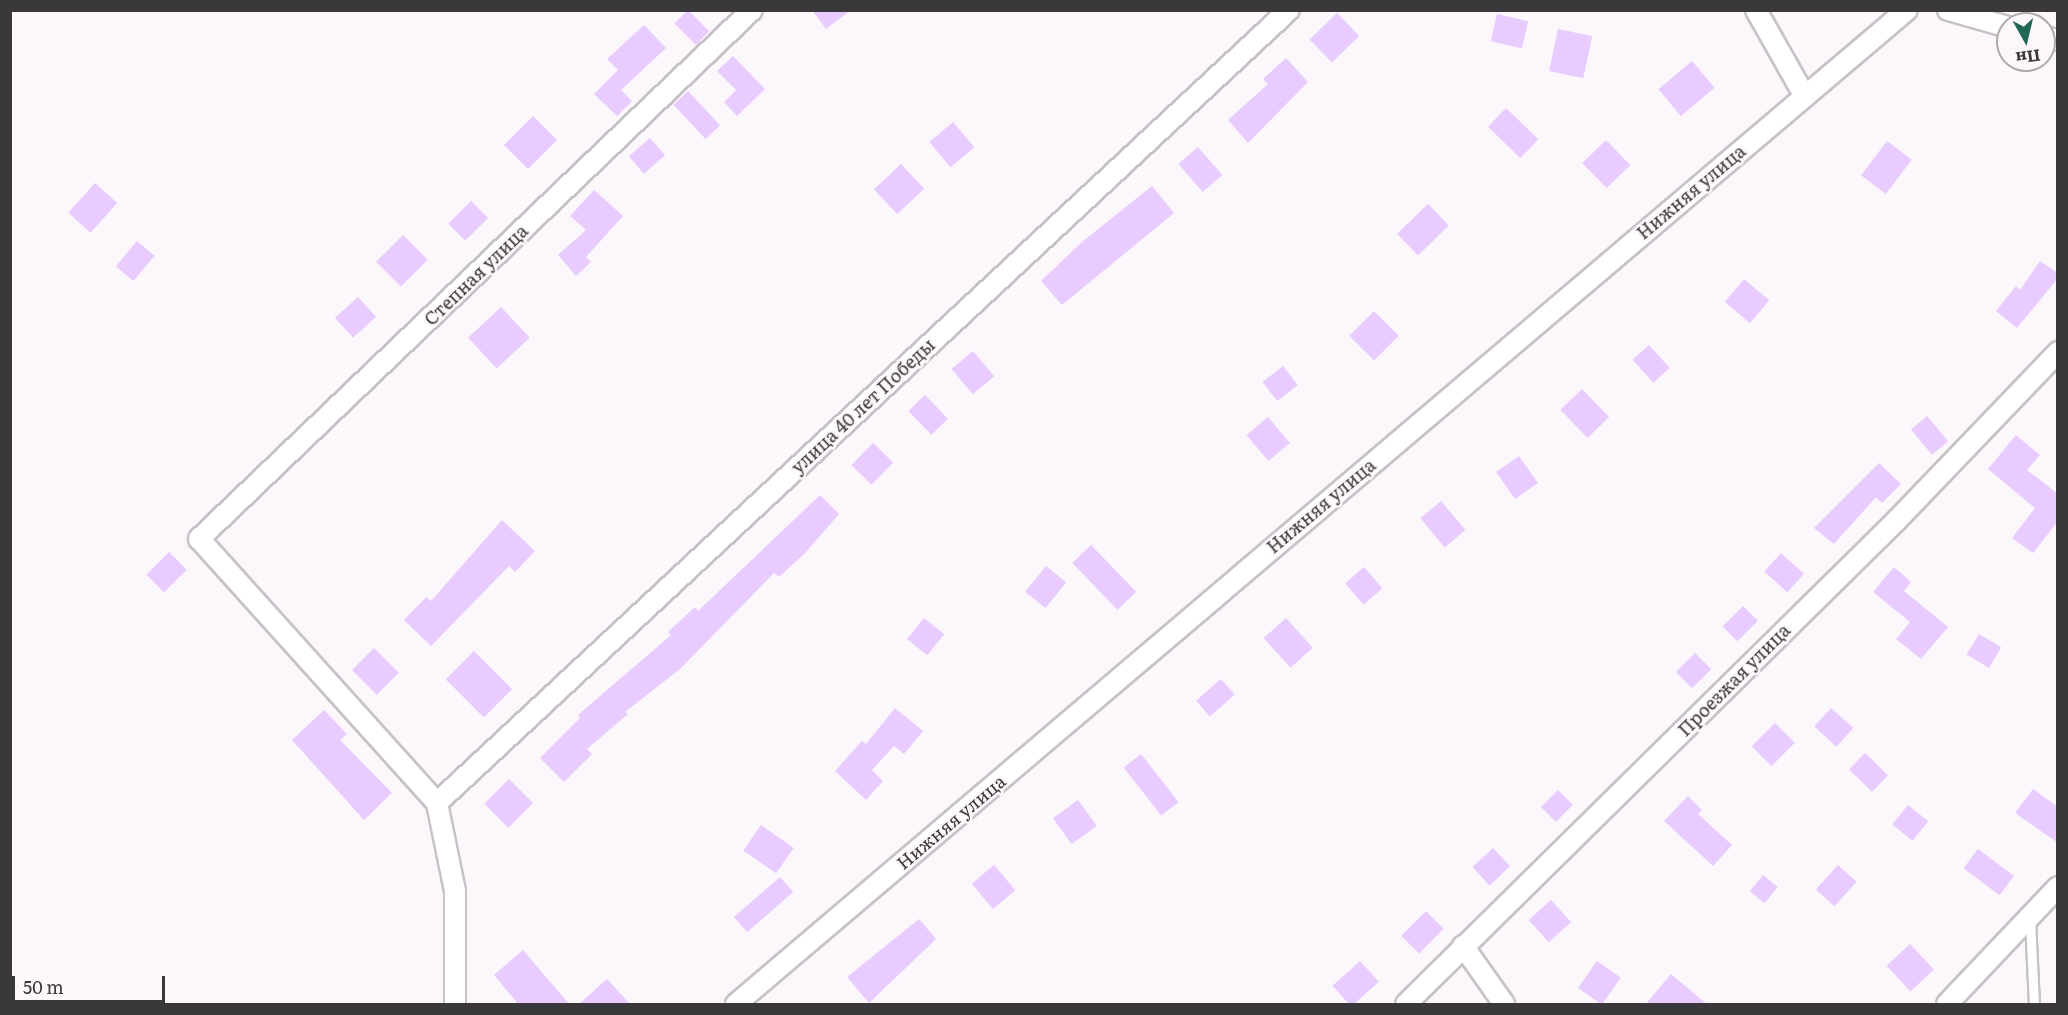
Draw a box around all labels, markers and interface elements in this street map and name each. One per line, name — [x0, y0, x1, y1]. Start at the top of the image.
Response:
north arrow — [1996, 12, 2056, 72]
text: Пн — [2014, 44, 2042, 71]
street label: Нижняя улица — [1632, 140, 1750, 244]
street label: Степная улица — [420, 220, 532, 330]
street label: улица 40 лет Победы — [787, 334, 939, 478]
street label: Нижняя улица — [1262, 454, 1380, 558]
street label: Проезжая улица — [1673, 619, 1795, 741]
street label: Нижняя улица — [892, 770, 1010, 874]
scale bar — [15, 964, 168, 1002]
text: 50 m — [23, 973, 64, 1000]

